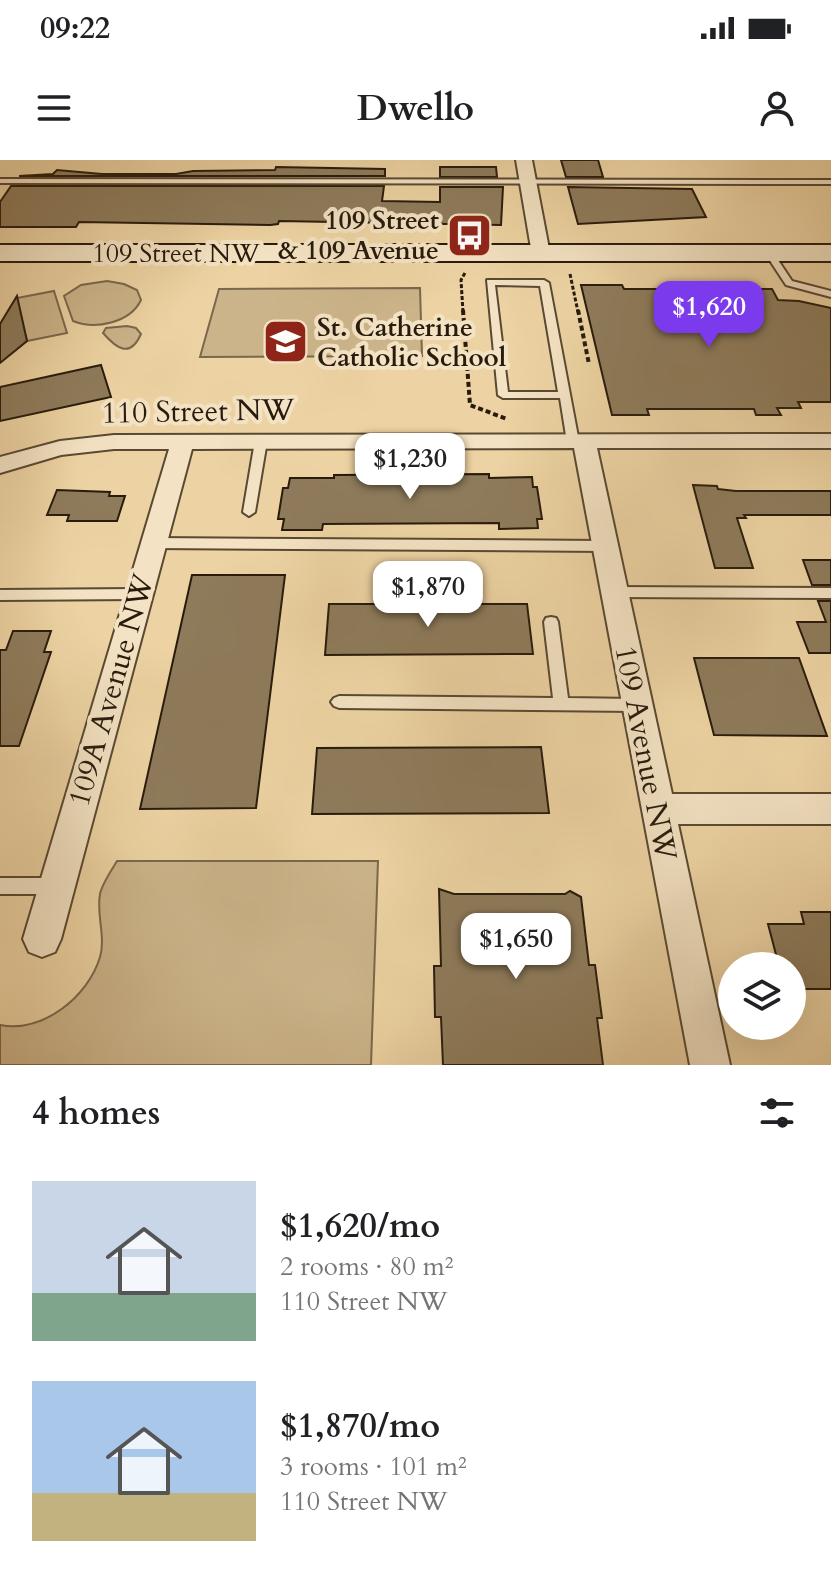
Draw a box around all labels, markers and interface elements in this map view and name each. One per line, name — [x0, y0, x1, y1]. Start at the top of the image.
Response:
text: 09:22 — [40, 8, 110, 49]
text: Dwello — [357, 84, 474, 133]
icon: menu — [32, 86, 76, 130]
icon: person — [755, 86, 799, 130]
place label: 109 Street & 109 Avenue — [278, 203, 439, 268]
bus stop icon: 109 Street & 109 Avenue — [446, 211, 494, 259]
street label: 109 Street NW — [92, 236, 260, 271]
pin: $1,620 — [644, 281, 774, 349]
text: $1,620 — [672, 289, 746, 324]
place label: St. Catherine Catholic School — [317, 310, 507, 375]
school or university icon: St. Catherine Catholic School — [262, 318, 310, 366]
street label: 110 Street NW — [101, 389, 296, 434]
pin: $1,230 — [345, 433, 475, 501]
text: $1,230 — [373, 441, 447, 476]
pin: $1,870 — [363, 561, 493, 629]
street label: 109A Avenue NW — [59, 569, 164, 811]
text: $1,870 — [391, 569, 465, 604]
street label: 109 Avenue NW — [605, 642, 687, 865]
pin: $1,650 — [451, 913, 581, 981]
text: $1,650 — [479, 921, 553, 956]
map controls — [718, 952, 806, 1040]
button: layers — [718, 952, 806, 1040]
text: 4 homes — [32, 1090, 160, 1136]
icon: filters — [755, 1091, 799, 1135]
text: $1,620/mo — [280, 1203, 440, 1249]
icon: home — [96, 1213, 192, 1309]
text: 2 rooms · 80 m² — [280, 1249, 453, 1284]
text: 110 Street NW — [280, 1284, 447, 1319]
text: $1,870/mo — [280, 1403, 440, 1449]
icon: home — [96, 1413, 192, 1509]
text: 3 rooms · 101 m² — [280, 1449, 467, 1484]
text: 110 Street NW — [280, 1484, 447, 1519]

